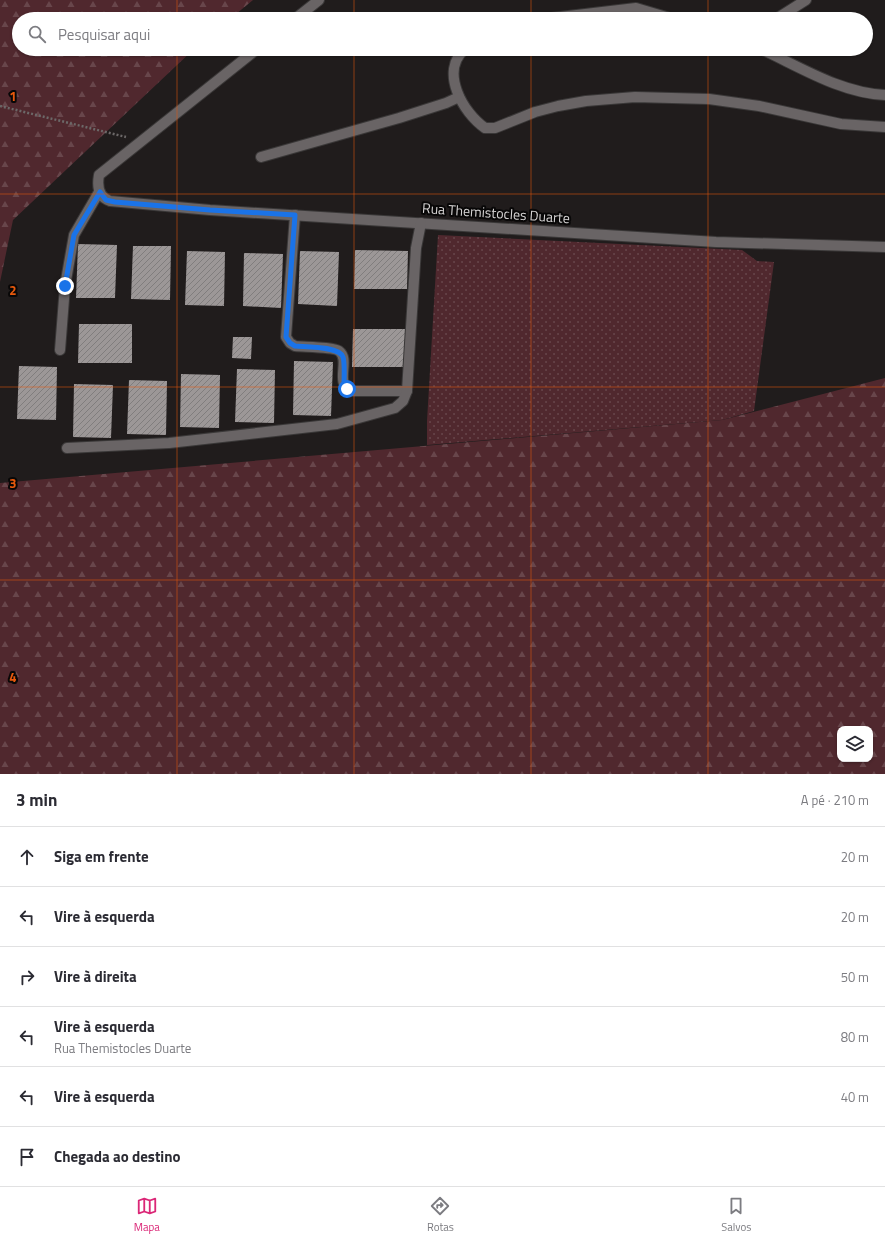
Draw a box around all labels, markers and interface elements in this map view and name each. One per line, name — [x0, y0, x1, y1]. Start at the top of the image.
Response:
search box — [12, 12, 873, 56]
icon: search — [26, 23, 48, 45]
text: Pesquisar aqui — [58, 23, 150, 46]
text: 1 — [9, 86, 17, 106]
street label: Rua Themistocles Duarte — [422, 197, 571, 228]
route end — [56, 277, 74, 295]
text: 2 — [9, 280, 17, 300]
route start — [338, 380, 356, 398]
text: 3 — [9, 473, 17, 493]
text: 4 — [9, 667, 17, 687]
map controls — [837, 726, 873, 762]
button: layers — [837, 726, 873, 762]
text: 3 min — [16, 787, 57, 813]
text: A pé · 210 m — [801, 790, 869, 810]
text: Siga em frente — [54, 845, 149, 868]
icon: ahead — [16, 846, 38, 868]
text: 20 m — [841, 847, 869, 867]
text: Vire à esquerda — [54, 905, 155, 928]
icon: left — [16, 906, 38, 928]
text: 20 m — [841, 907, 869, 927]
text: Vire à direita — [54, 965, 137, 988]
icon: right — [16, 966, 38, 988]
text: 50 m — [841, 967, 869, 987]
text: Vire à esquerda — [54, 1015, 155, 1038]
icon: left — [16, 1026, 38, 1048]
text: 80 m — [841, 1027, 869, 1047]
text: Rua Themistocles Duarte — [54, 1038, 191, 1058]
text: Vire à esquerda — [54, 1085, 155, 1108]
icon: left — [16, 1086, 38, 1108]
text: 40 m — [841, 1087, 869, 1107]
text: Chegada ao destino — [54, 1145, 180, 1168]
icon: arrive — [16, 1146, 38, 1168]
tab: Mapa — [134, 1195, 160, 1235]
tab: Rotas — [427, 1195, 454, 1235]
tab: Salvos — [721, 1195, 751, 1235]

